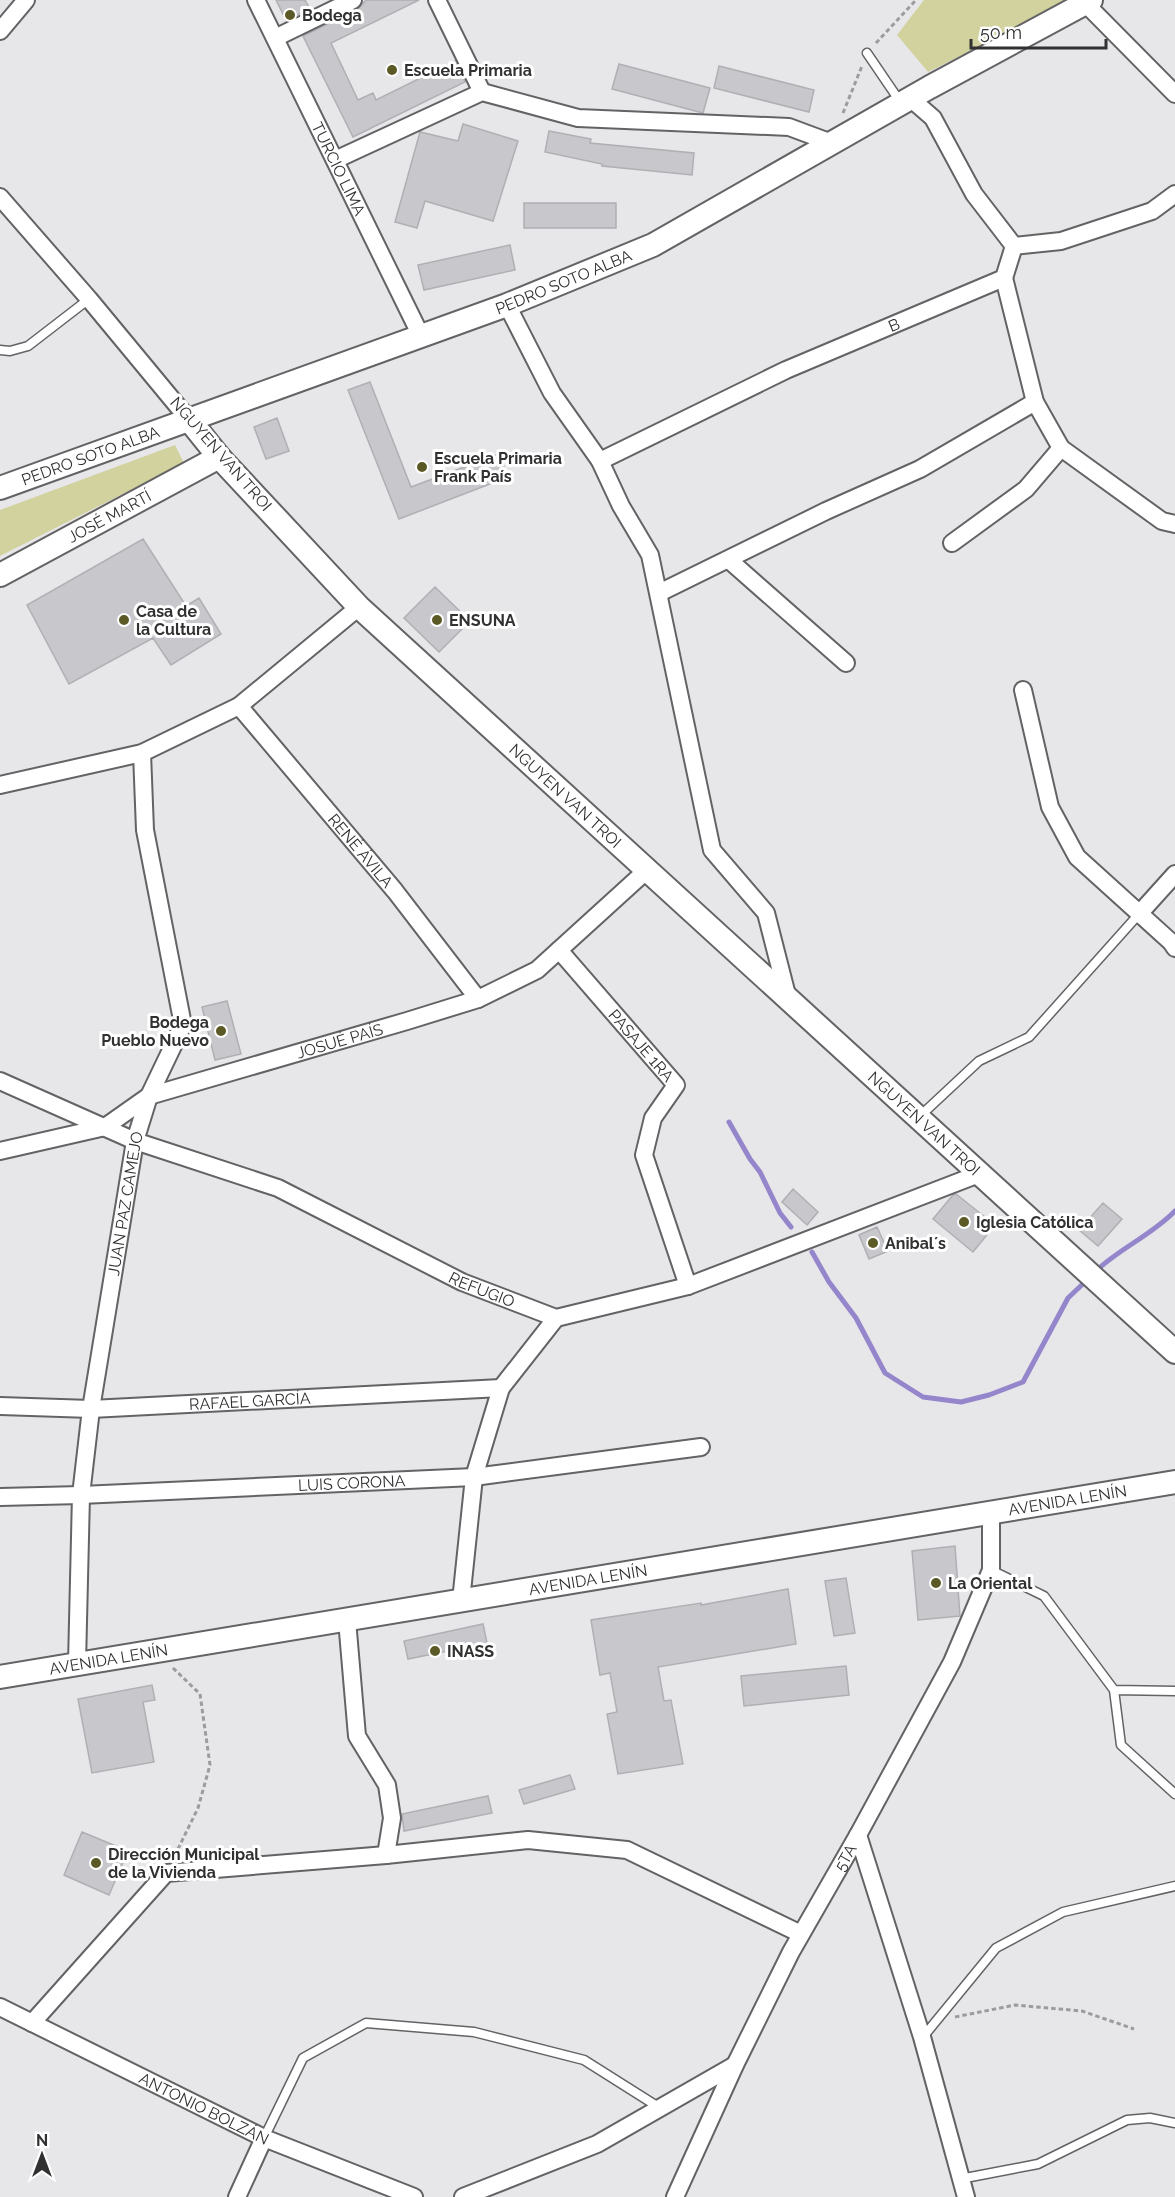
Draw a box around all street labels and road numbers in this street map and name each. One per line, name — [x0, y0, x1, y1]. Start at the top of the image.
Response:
street label: TURCIO LIMA — [308, 119, 370, 219]
street label: PEDRO SOTO ALBA — [493, 245, 634, 318]
street label: B — [885, 314, 902, 335]
street label: NGUYEN VAN TROI — [166, 393, 276, 515]
street label: PEDRO SOTO ALBA — [19, 422, 162, 489]
street label: JOSÉ MARTÍ — [64, 485, 154, 546]
street label: NGUYEN VAN TROI — [506, 740, 625, 851]
street label: RENÉ ÁVILA — [324, 810, 397, 891]
street label: PASAJE 1RA — [605, 1005, 678, 1085]
street label: JOSUÉ PAÍS — [294, 1019, 385, 1062]
street label: NGUYEN VAN TROI — [864, 1067, 984, 1179]
street label: JUAN PAZ CAMEJO — [104, 1129, 147, 1277]
street label: REFUGIO — [446, 1267, 517, 1311]
street label: RAFAEL GARCÍA — [188, 1388, 311, 1413]
street label: LUIS CORONA — [298, 1471, 406, 1495]
street label: AVENIDA LENÍN — [1007, 1481, 1128, 1519]
street label: AVENIDA LENÍN — [527, 1560, 649, 1599]
street label: AVENIDA LENÍN — [48, 1640, 169, 1678]
street label: 5TA — [830, 1841, 860, 1874]
street label: ANTONIO BOLZÁN — [136, 2068, 272, 2148]

